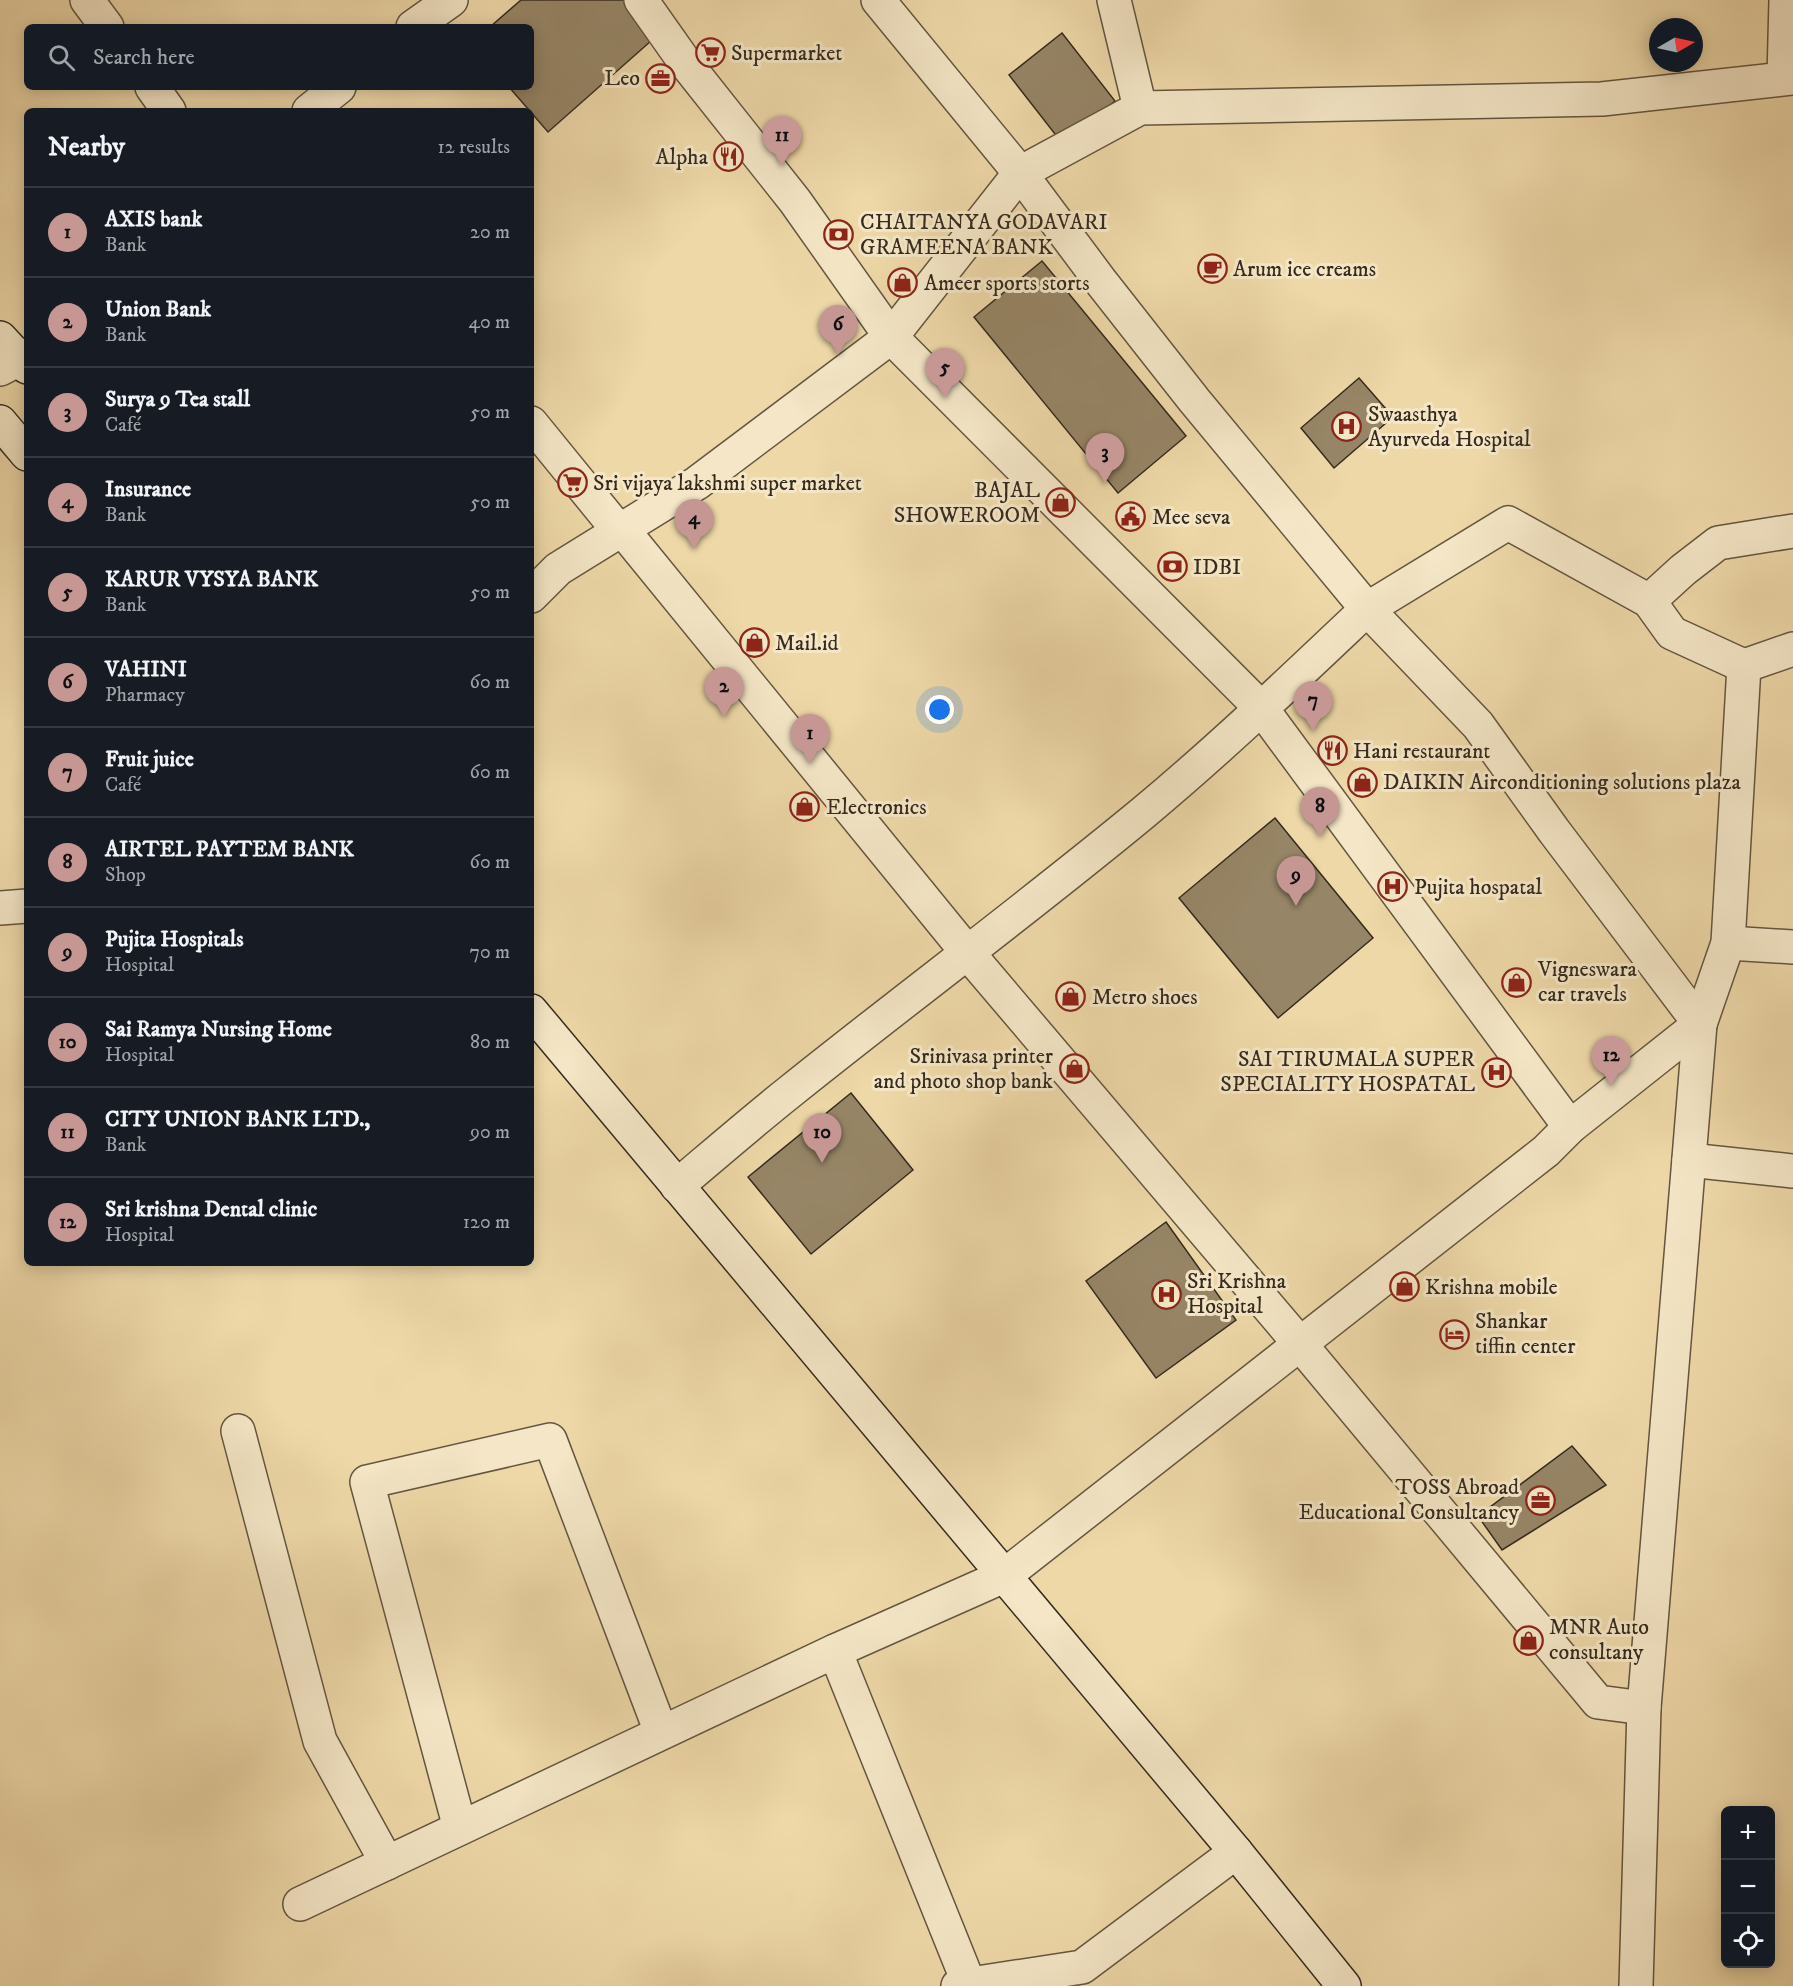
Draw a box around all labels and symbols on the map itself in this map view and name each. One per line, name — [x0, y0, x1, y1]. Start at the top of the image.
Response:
north arrow — [1649, 18, 1703, 72]
supermarket icon: Supermarket — [694, 37, 726, 69]
place label: Supermarket — [731, 40, 842, 67]
office icon: Leo — [645, 62, 677, 94]
place label: Leo — [604, 65, 640, 92]
pin: 11 — [762, 116, 802, 166]
restaurant icon: Alpha — [713, 141, 745, 173]
place label: Alpha — [656, 144, 709, 171]
place label: CHAITANYA GODAVARI GRAMEENA BANK — [860, 209, 1108, 261]
bank icon: CHAITANYA GODAVARI GRAMEENA BANK — [823, 219, 855, 251]
cafe icon: Arum ice creams — [1196, 253, 1228, 285]
place label: Arum ice creams — [1233, 256, 1376, 283]
shop icon: Ameer sports storts — [887, 267, 919, 299]
place label: Ameer sports storts — [924, 270, 1090, 297]
pin: 6 — [818, 306, 858, 355]
pin: 5 — [926, 348, 964, 398]
place label: Swaasthya Ayurveda Hospital — [1368, 401, 1531, 453]
hospital icon: Swaasthya Ayurveda Hospital — [1331, 411, 1363, 443]
pin: 3 — [1086, 434, 1124, 483]
supermarket icon: Sri vijaya lakshmi super market — [556, 467, 588, 499]
place label: Sri vijaya lakshmi super market — [593, 470, 862, 497]
place label: BAJAL SHOWEROOM — [894, 477, 1040, 529]
shop icon: BAJAL SHOWEROOM — [1045, 487, 1077, 519]
pin: 4 — [674, 500, 714, 549]
public building icon: Mee seva — [1115, 501, 1147, 533]
place label: Mee seva — [1152, 504, 1231, 531]
bank icon: IDBI — [1156, 551, 1188, 583]
place label: IDBI — [1193, 554, 1241, 581]
shop icon: Mail.id — [738, 627, 770, 659]
place label: Mail.id — [775, 630, 839, 657]
pin: 2 — [704, 668, 744, 717]
pin: 7 — [1294, 682, 1332, 731]
your location — [925, 695, 954, 724]
pin: 1 — [790, 714, 830, 764]
restaurant icon: Hani restaurant — [1316, 735, 1348, 767]
place label: Hani restaurant — [1353, 738, 1490, 765]
shop icon: DAIKIN Airconditioning solutions plaza — [1346, 766, 1378, 798]
place label: DAIKIN Airconditioning solutions plaza — [1383, 769, 1741, 796]
pin: 8 — [1300, 788, 1340, 837]
shop icon: Electronics — [789, 791, 821, 823]
place label: Electronics — [826, 794, 927, 821]
pin: 9 — [1276, 856, 1316, 906]
hospital icon: Pujita hospatal — [1377, 871, 1409, 903]
place label: Pujita hospatal — [1414, 874, 1543, 901]
place label: Vigneswara car travels — [1537, 956, 1638, 1008]
shop icon: Vigneswara car travels — [1501, 966, 1533, 998]
shop icon: Metro shoes — [1055, 981, 1087, 1013]
place label: Metro shoes — [1092, 984, 1198, 1011]
pin: 12 — [1592, 1036, 1630, 1086]
place label: Srinivasa printer and photo shop bank — [874, 1043, 1054, 1095]
place label: SAI TIRUMALA SUPER SPECIALITY HOSPATAL — [1220, 1046, 1475, 1098]
shop icon: Srinivasa printer and photo shop bank — [1058, 1053, 1090, 1085]
hospital icon: SAI TIRUMALA SUPER SPECIALITY HOSPATAL — [1480, 1056, 1512, 1088]
pin: 10 — [802, 1114, 842, 1163]
place label: Sri Krishna Hospital — [1187, 1268, 1287, 1320]
shop icon: Krishna mobile — [1388, 1271, 1420, 1303]
place label: Krishna mobile — [1425, 1274, 1558, 1301]
hospital icon: Sri Krishna Hospital — [1150, 1278, 1182, 1310]
place label: Shankar tiffin center — [1475, 1308, 1576, 1360]
hotel icon: Shankar tiffin center — [1438, 1318, 1470, 1350]
place label: TOSS Abroad Educational Consultancy — [1298, 1474, 1520, 1526]
office icon: TOSS Abroad Educational Consultancy — [1524, 1484, 1556, 1516]
place label: MNR Auto consultany — [1549, 1614, 1649, 1666]
shop icon: MNR Auto consultany — [1512, 1624, 1544, 1656]

